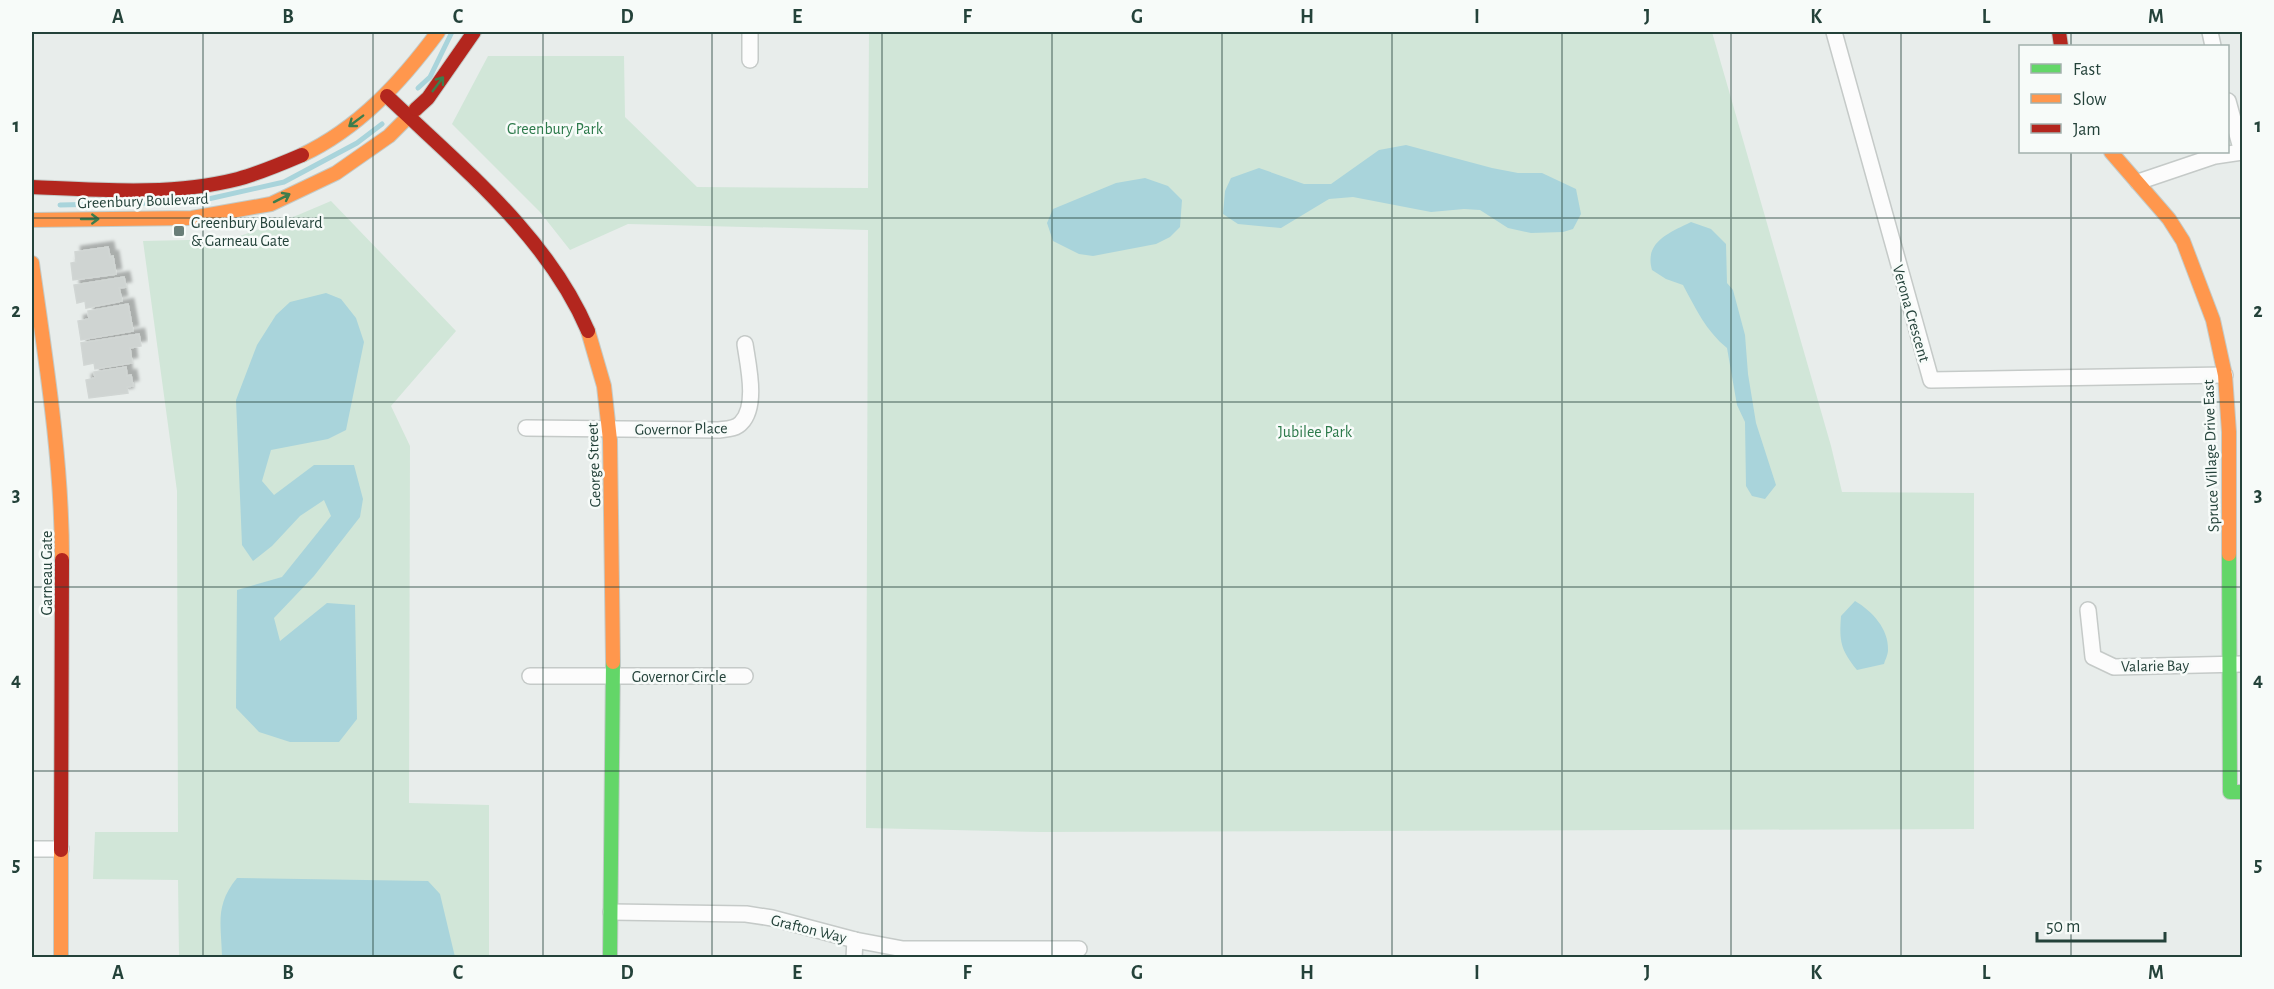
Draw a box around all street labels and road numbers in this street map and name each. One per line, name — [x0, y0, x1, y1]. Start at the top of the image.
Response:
street label: Greenbury Boulevard — [77, 191, 209, 212]
street label: Verona Crescent — [1890, 263, 1933, 364]
street label: Spruce Village Drive East — [2200, 379, 2222, 533]
street label: Governor Place — [634, 420, 728, 438]
street label: George Street — [585, 422, 603, 508]
street label: Garneau Gate — [39, 531, 55, 615]
street label: Valarie Bay — [2121, 657, 2190, 676]
street label: Governor Circle — [632, 669, 726, 685]
street label: Grafton Way — [769, 912, 848, 947]

